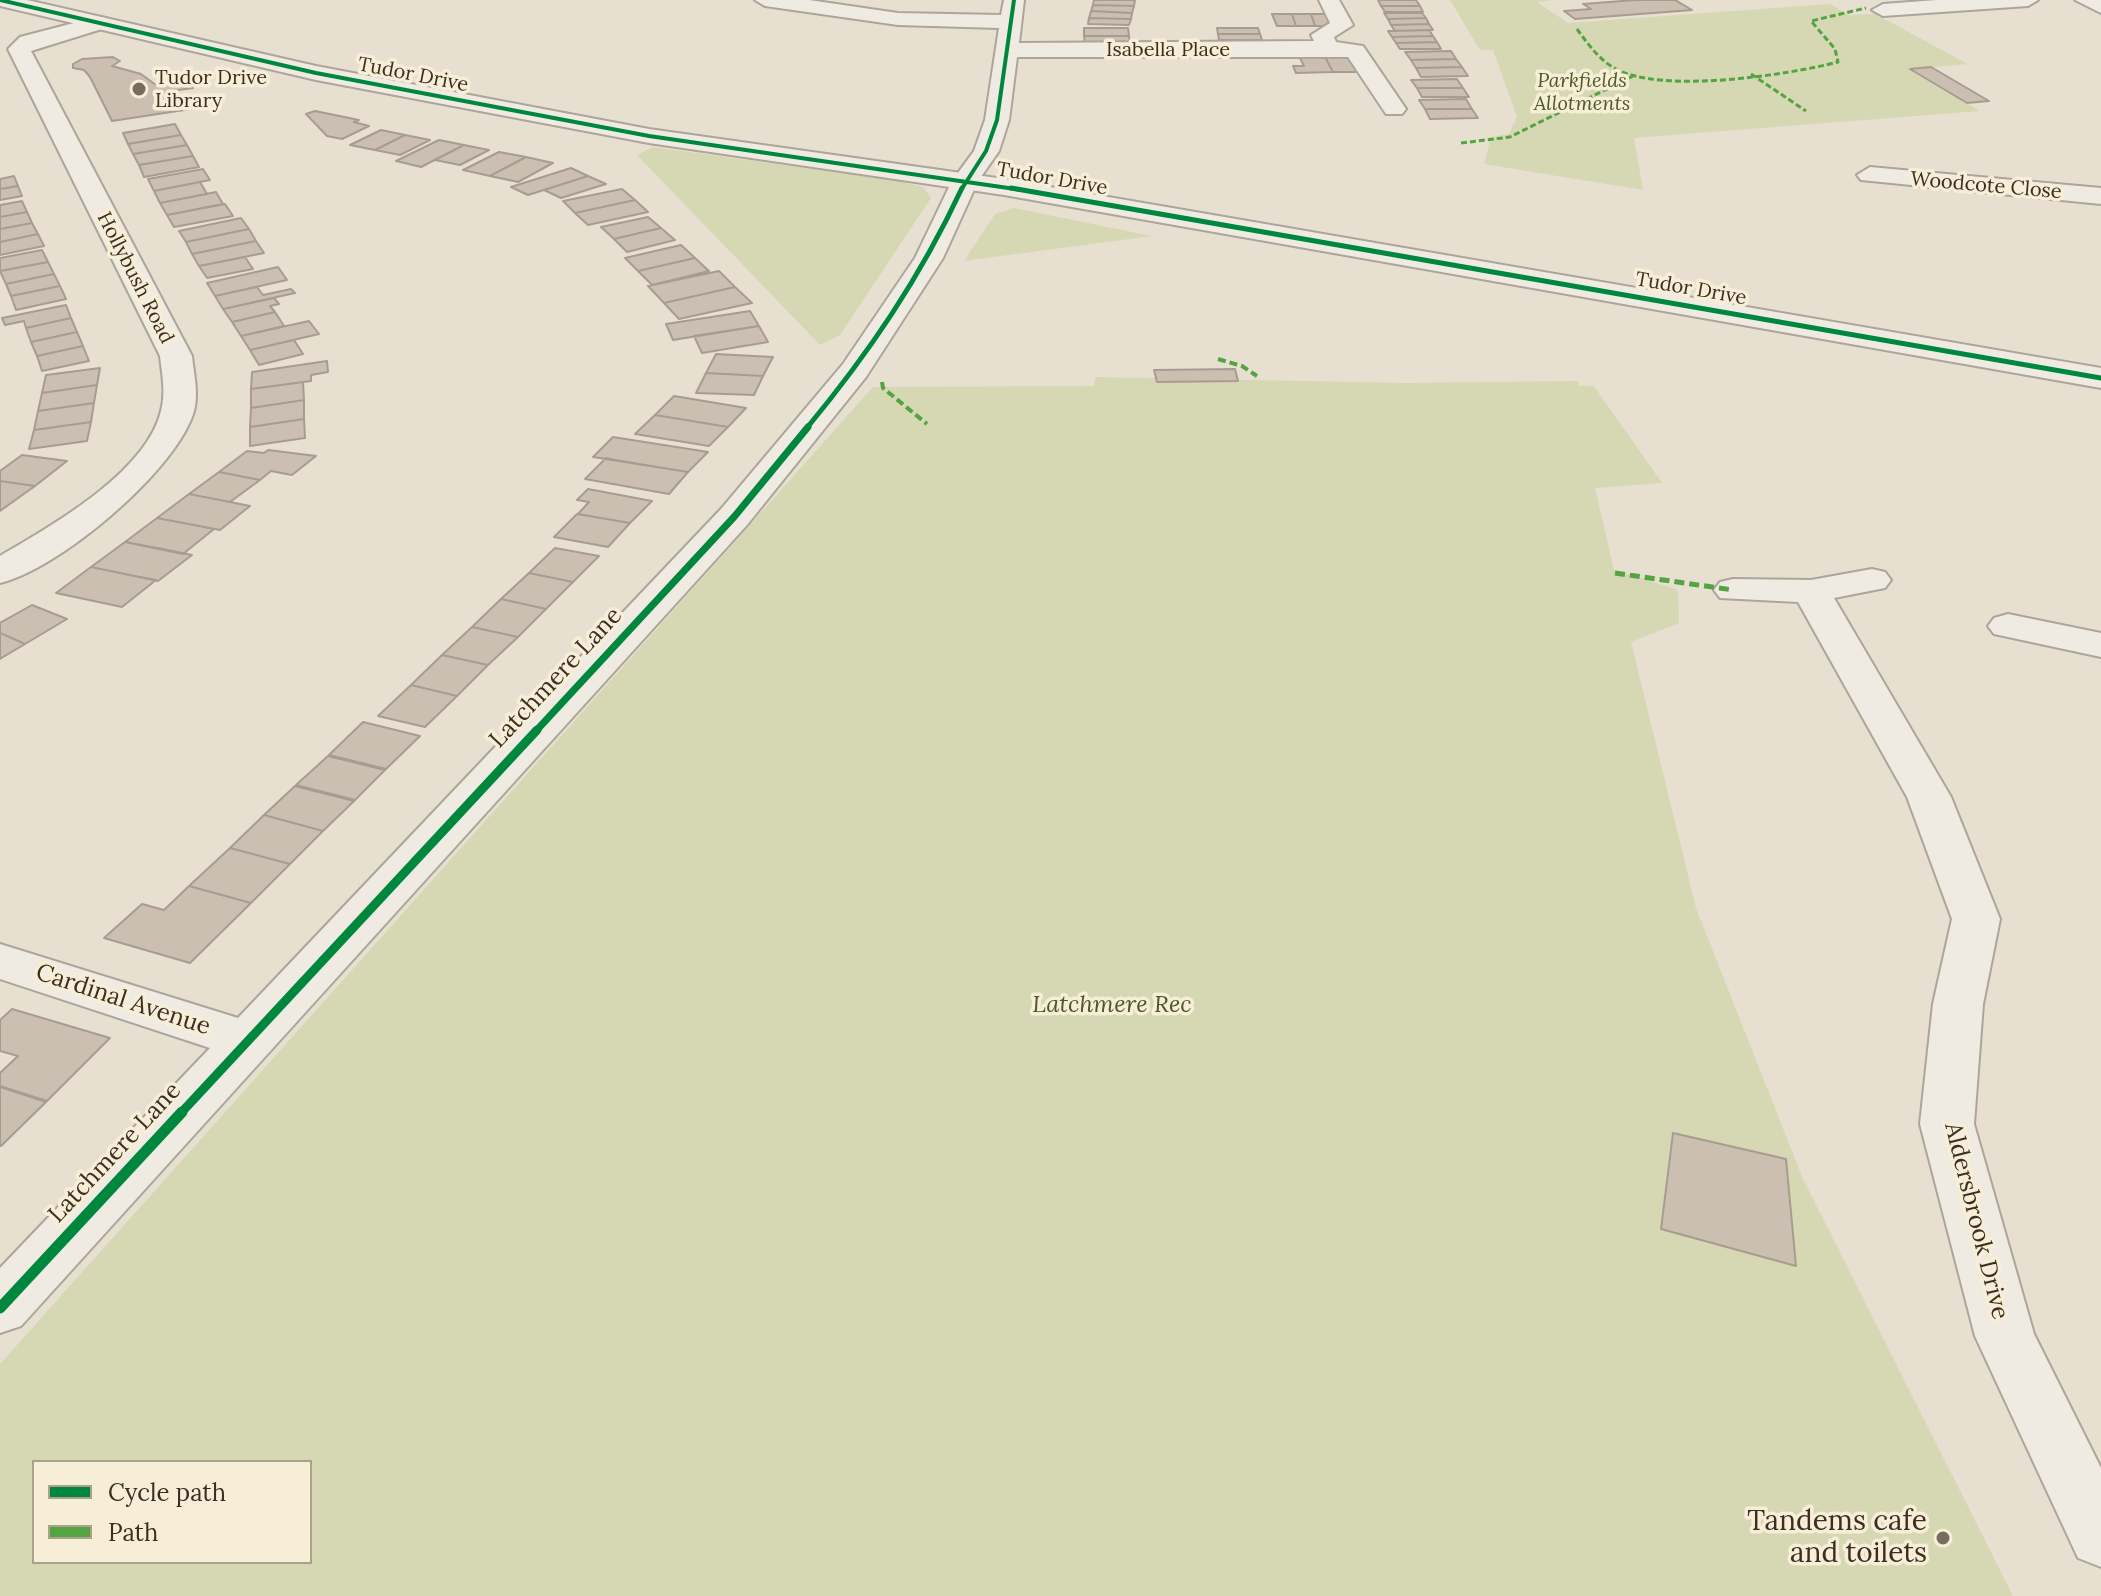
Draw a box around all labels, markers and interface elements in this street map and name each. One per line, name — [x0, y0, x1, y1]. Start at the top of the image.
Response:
street label: Isabella Place — [1106, 38, 1230, 62]
street label: Tudor Drive — [356, 53, 470, 97]
place label: Tudor Drive Library — [155, 66, 267, 113]
park label: Parkfields Allotments — [1534, 69, 1630, 116]
marker: Tudor Drive Library — [130, 80, 148, 98]
street label: Tudor Drive — [995, 157, 1109, 201]
street label: Woodcote Close — [1909, 167, 2063, 205]
street label: Hollybush Road — [91, 208, 179, 348]
street label: Tudor Drive — [1634, 267, 1748, 311]
street label: Latchmere Lane — [484, 602, 628, 754]
street label: Cardinal Avenue — [32, 958, 214, 1042]
park label: Latchmere Rec — [1032, 991, 1192, 1019]
street label: Latchmere Lane — [43, 1077, 187, 1229]
street label: Aldersbrook Drive — [1938, 1120, 2014, 1322]
legend — [32, 1460, 312, 1564]
text: Cycle path — [108, 1477, 226, 1508]
place label: Tandems cafe and toilets — [1747, 1505, 1927, 1571]
text: Path — [108, 1517, 158, 1548]
marker: Tandems cafe and toilets — [1934, 1529, 1952, 1547]

